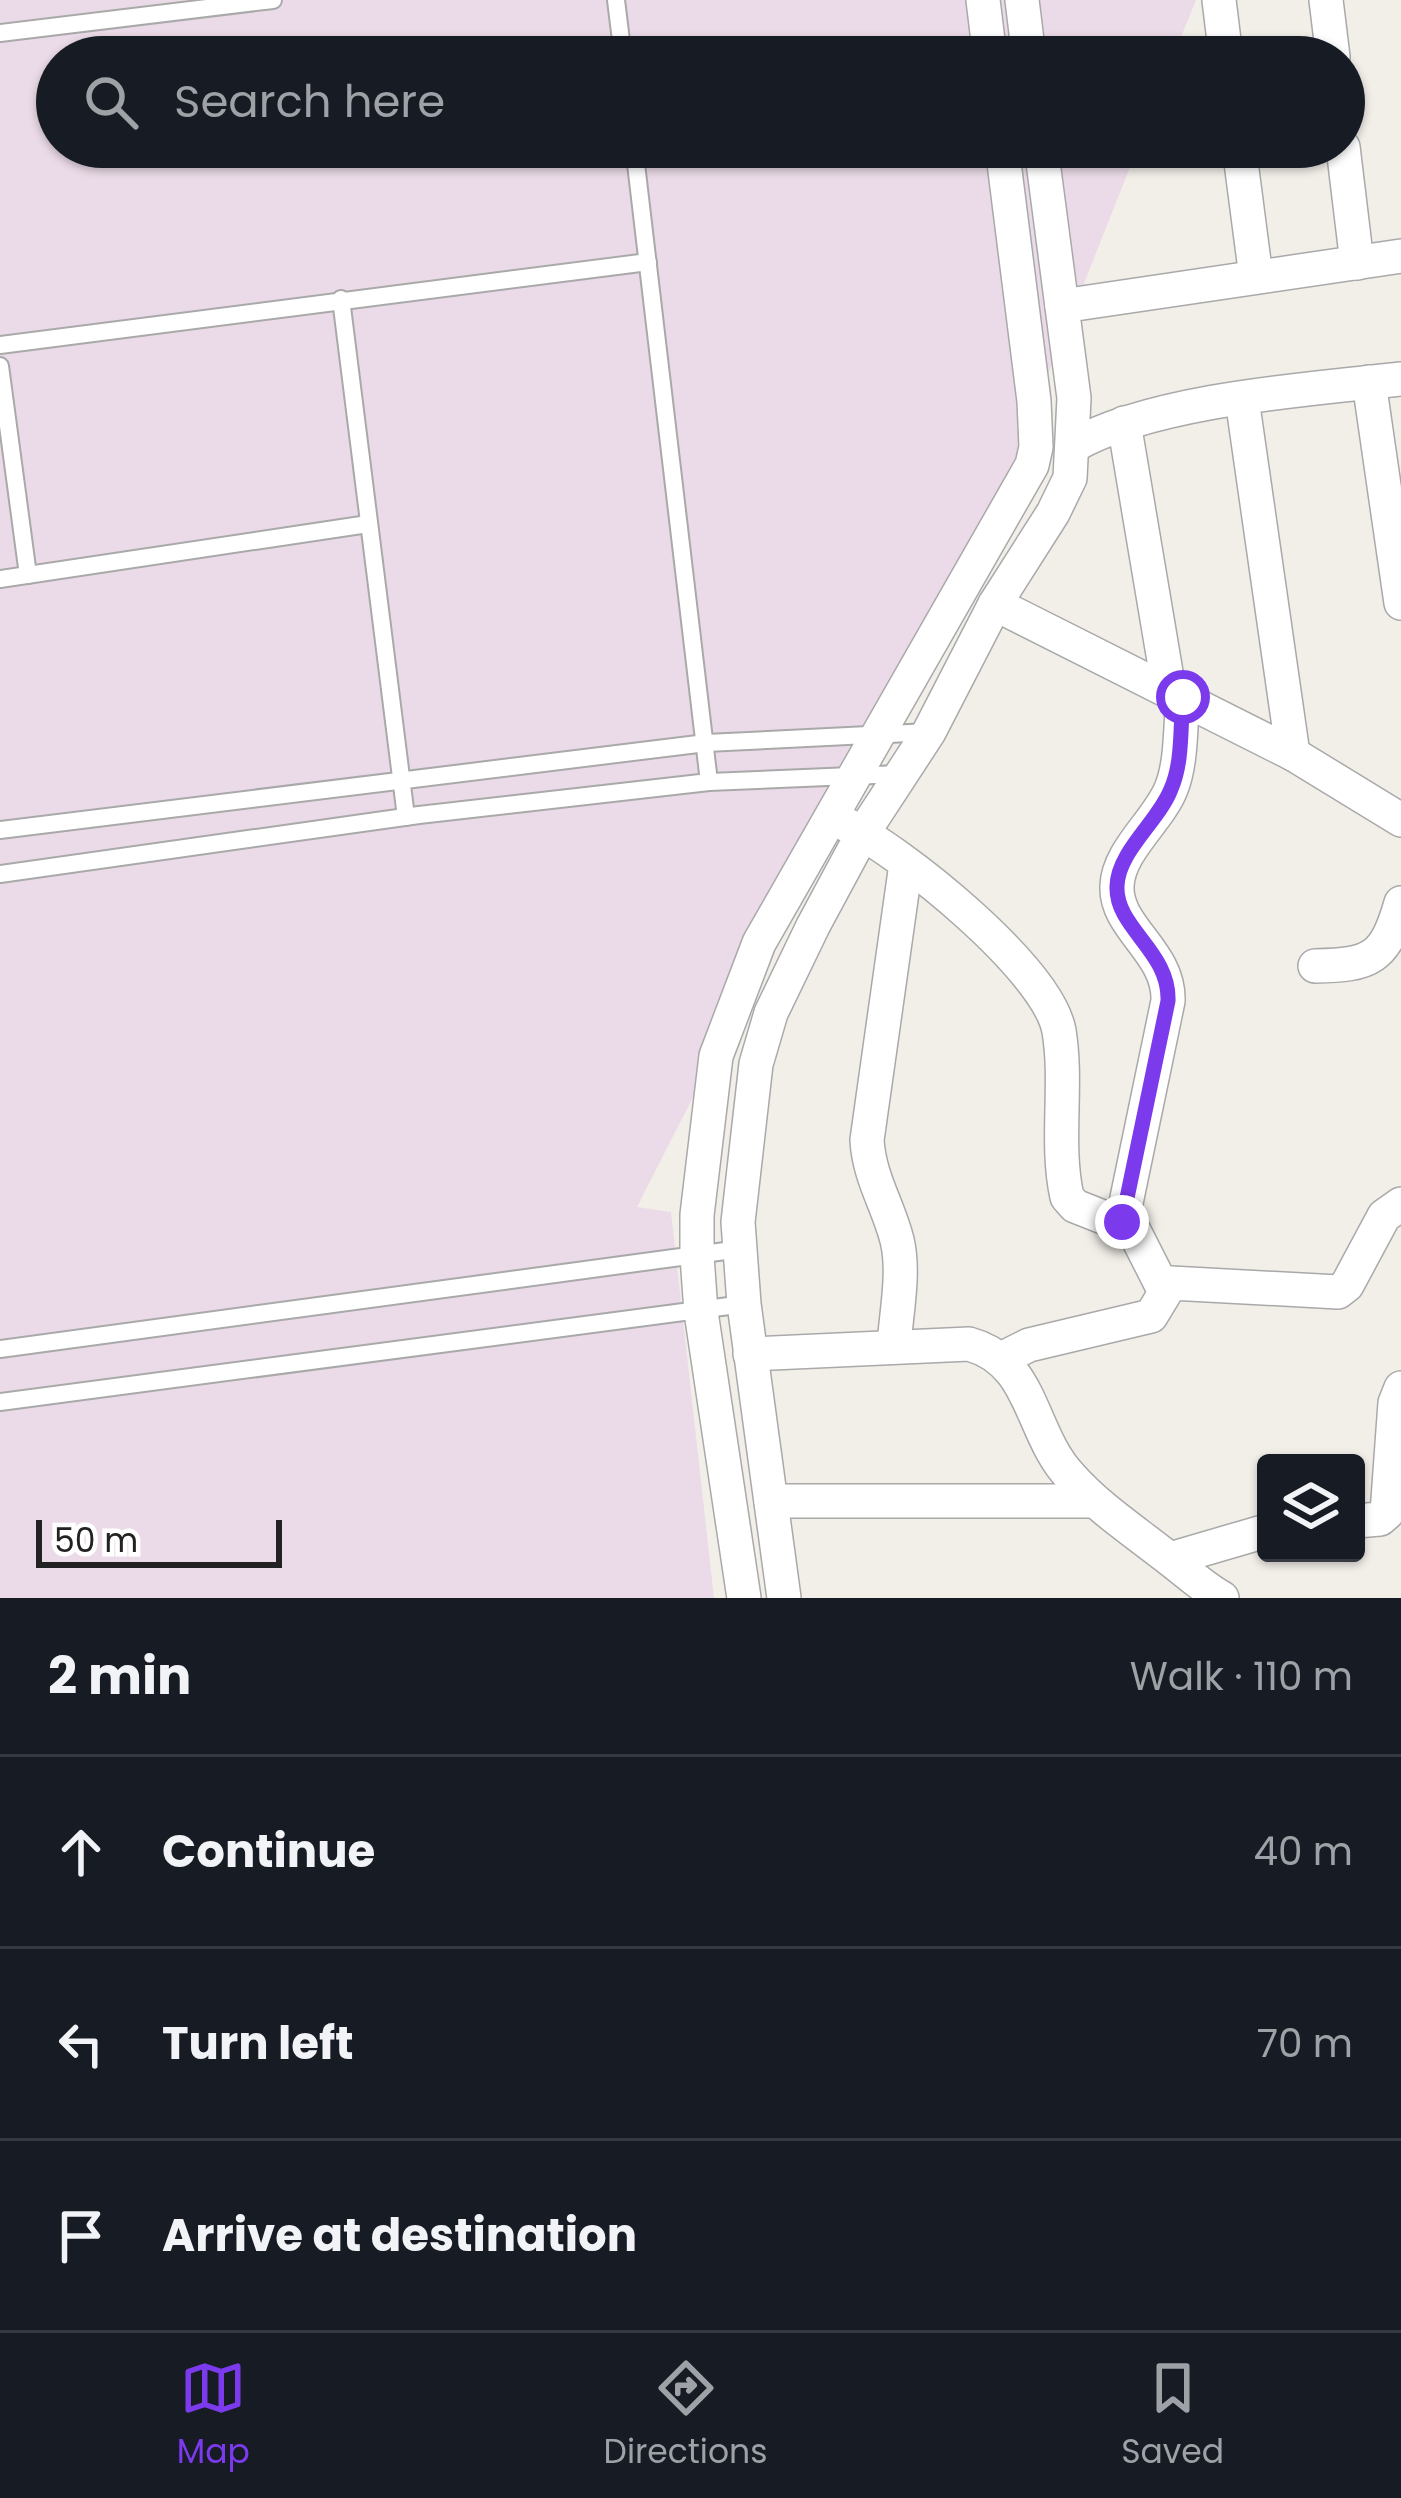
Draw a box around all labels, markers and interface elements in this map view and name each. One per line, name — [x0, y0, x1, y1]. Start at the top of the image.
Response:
search box — [36, 36, 1365, 168]
icon: search — [78, 69, 144, 135]
text: Search here — [174, 70, 445, 133]
route start — [1156, 670, 1210, 724]
route end — [1095, 1195, 1149, 1249]
map controls — [1257, 1454, 1365, 1562]
button: layers — [1257, 1454, 1365, 1562]
scale bar — [36, 1514, 282, 1567]
text: 50 m — [54, 1517, 138, 1564]
text: 2 min — [48, 1640, 191, 1712]
text: Walk · 110 m — [1130, 1649, 1353, 1704]
icon: ahead — [48, 1819, 114, 1885]
text: Continue — [162, 1820, 375, 1883]
text: 40 m — [1253, 1824, 1353, 1879]
icon: left — [48, 2011, 114, 2077]
text: Turn left — [162, 2012, 354, 2075]
text: 70 m — [1257, 2016, 1353, 2071]
icon: arrive — [48, 2203, 114, 2269]
text: Arrive at destination — [162, 2204, 637, 2267]
tab: Map — [177, 2355, 250, 2477]
tab: Directions — [604, 2355, 767, 2477]
tab: Saved — [1121, 2355, 1224, 2477]

